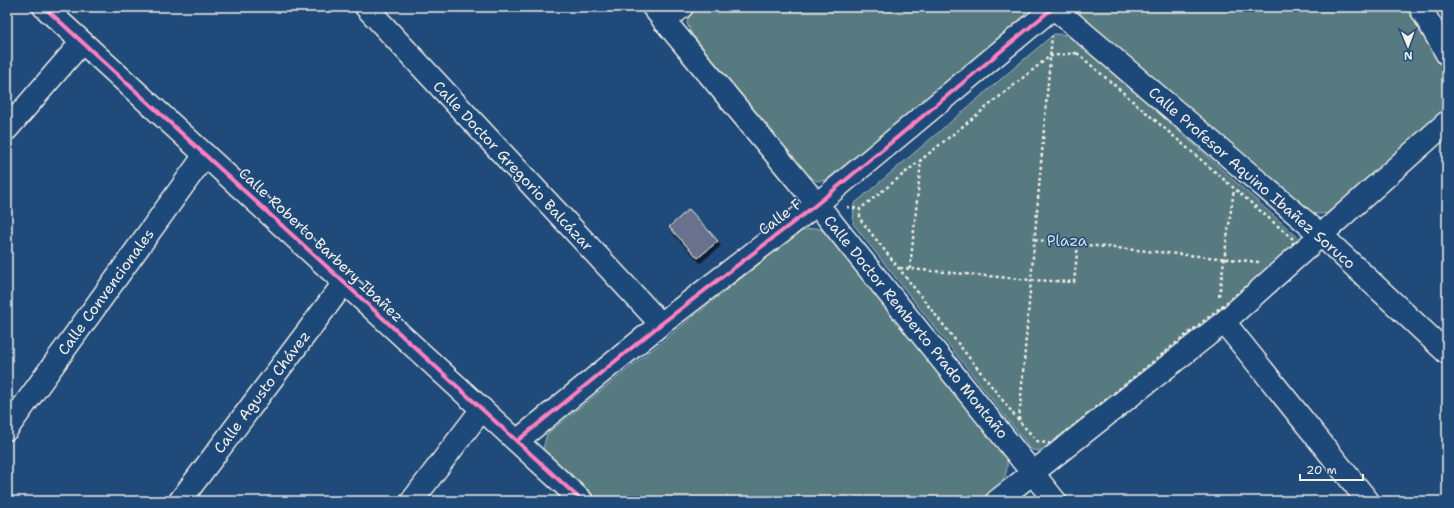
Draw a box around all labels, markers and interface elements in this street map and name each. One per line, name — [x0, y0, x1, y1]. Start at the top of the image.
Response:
north arrow — [1388, 26, 1428, 66]
text: N — [1403, 48, 1413, 63]
street label: Calle Doctor Gregorio Balcázar — [429, 76, 597, 256]
street label: Calle Profesor Aquino Ibañez Soruco — [1144, 83, 1360, 273]
street label: Calle Roberto Barbery Ibañez — [234, 163, 408, 327]
street label: Calle F — [754, 194, 806, 240]
street label: Calle Doctor Remberto Prado Montaño — [819, 211, 1013, 443]
street label: Calle Convencionales — [53, 225, 159, 359]
park label: Plaza — [1047, 231, 1088, 251]
street label: Calle Agusto Chávez — [209, 327, 315, 457]
scale bar — [1300, 456, 1363, 482]
text: 20 m — [1306, 462, 1337, 478]

